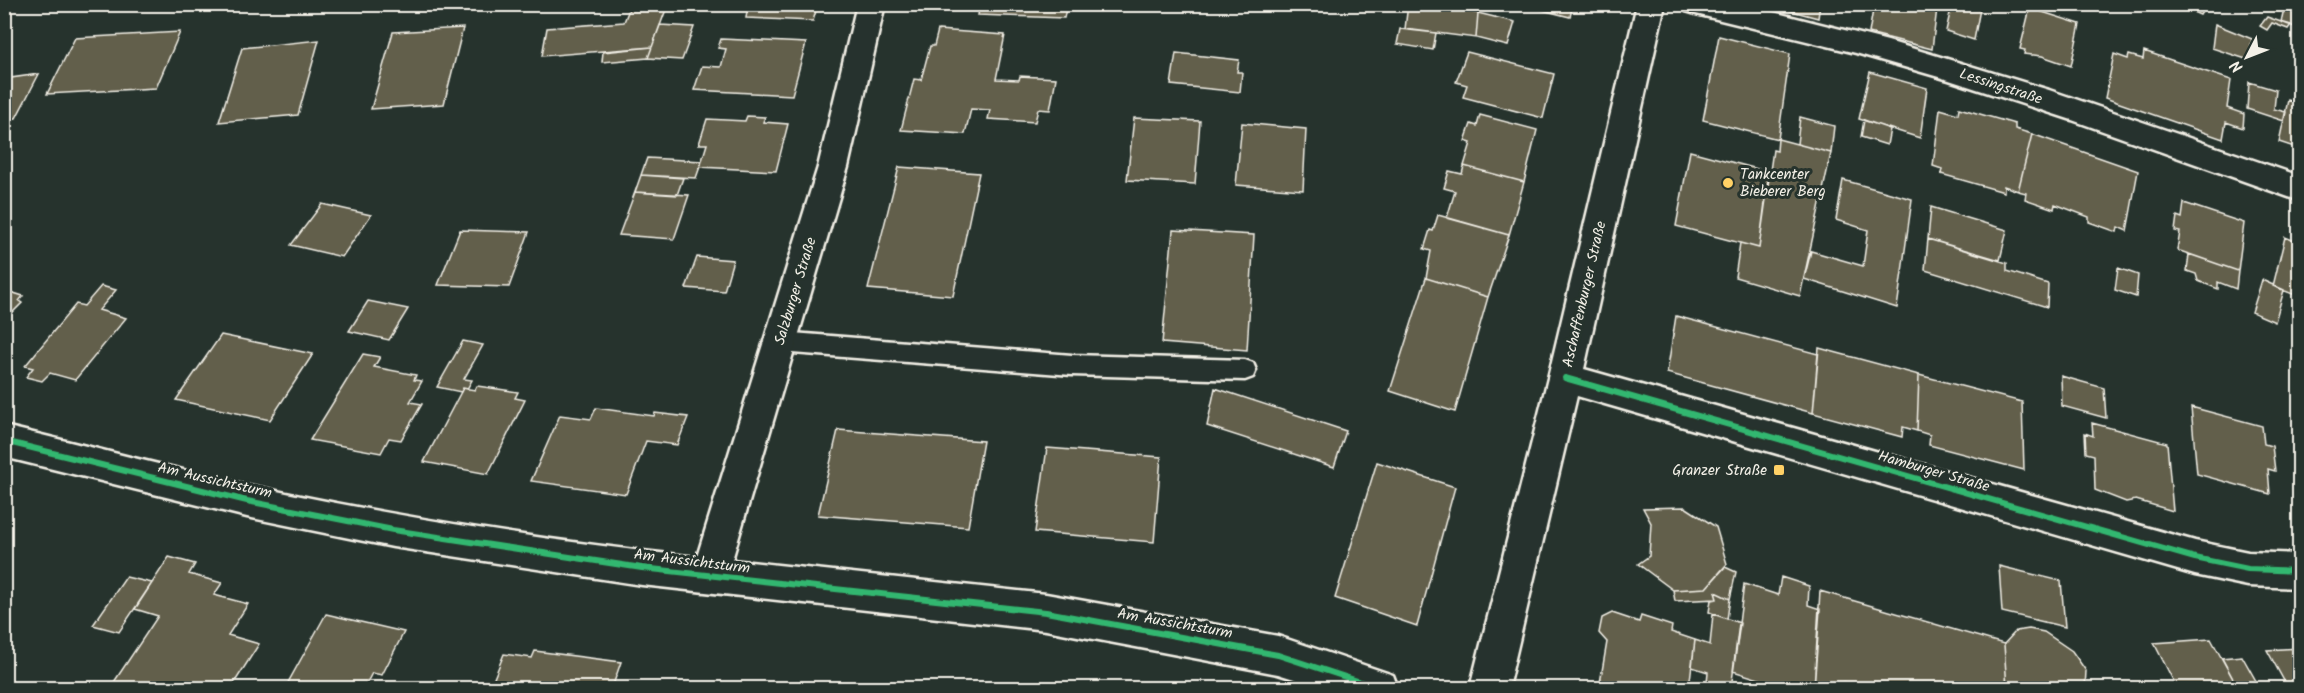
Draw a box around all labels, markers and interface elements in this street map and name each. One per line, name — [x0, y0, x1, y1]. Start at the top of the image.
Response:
north arrow — [2217, 27, 2277, 87]
text: N — [2224, 54, 2250, 78]
street label: Lessingstraße — [1956, 62, 2046, 112]
place label: Tankcenter Bieberer Berg — [1740, 163, 1826, 204]
marker: Tankcenter Bieberer Berg — [1721, 176, 1735, 190]
street label: Aschaffenburger Straße — [1556, 218, 1614, 370]
street label: Salzburger Straße — [768, 234, 824, 348]
street label: Hamburger Straße — [1875, 445, 1993, 499]
street label: Am Aussichtsturm — [155, 456, 274, 506]
place label: Granzer Straße — [1672, 459, 1767, 483]
marker: Granzer Straße — [1772, 463, 1786, 477]
street label: Am Aussichtsturm — [633, 543, 751, 581]
street label: Am Aussichtsturm — [1115, 602, 1234, 646]

